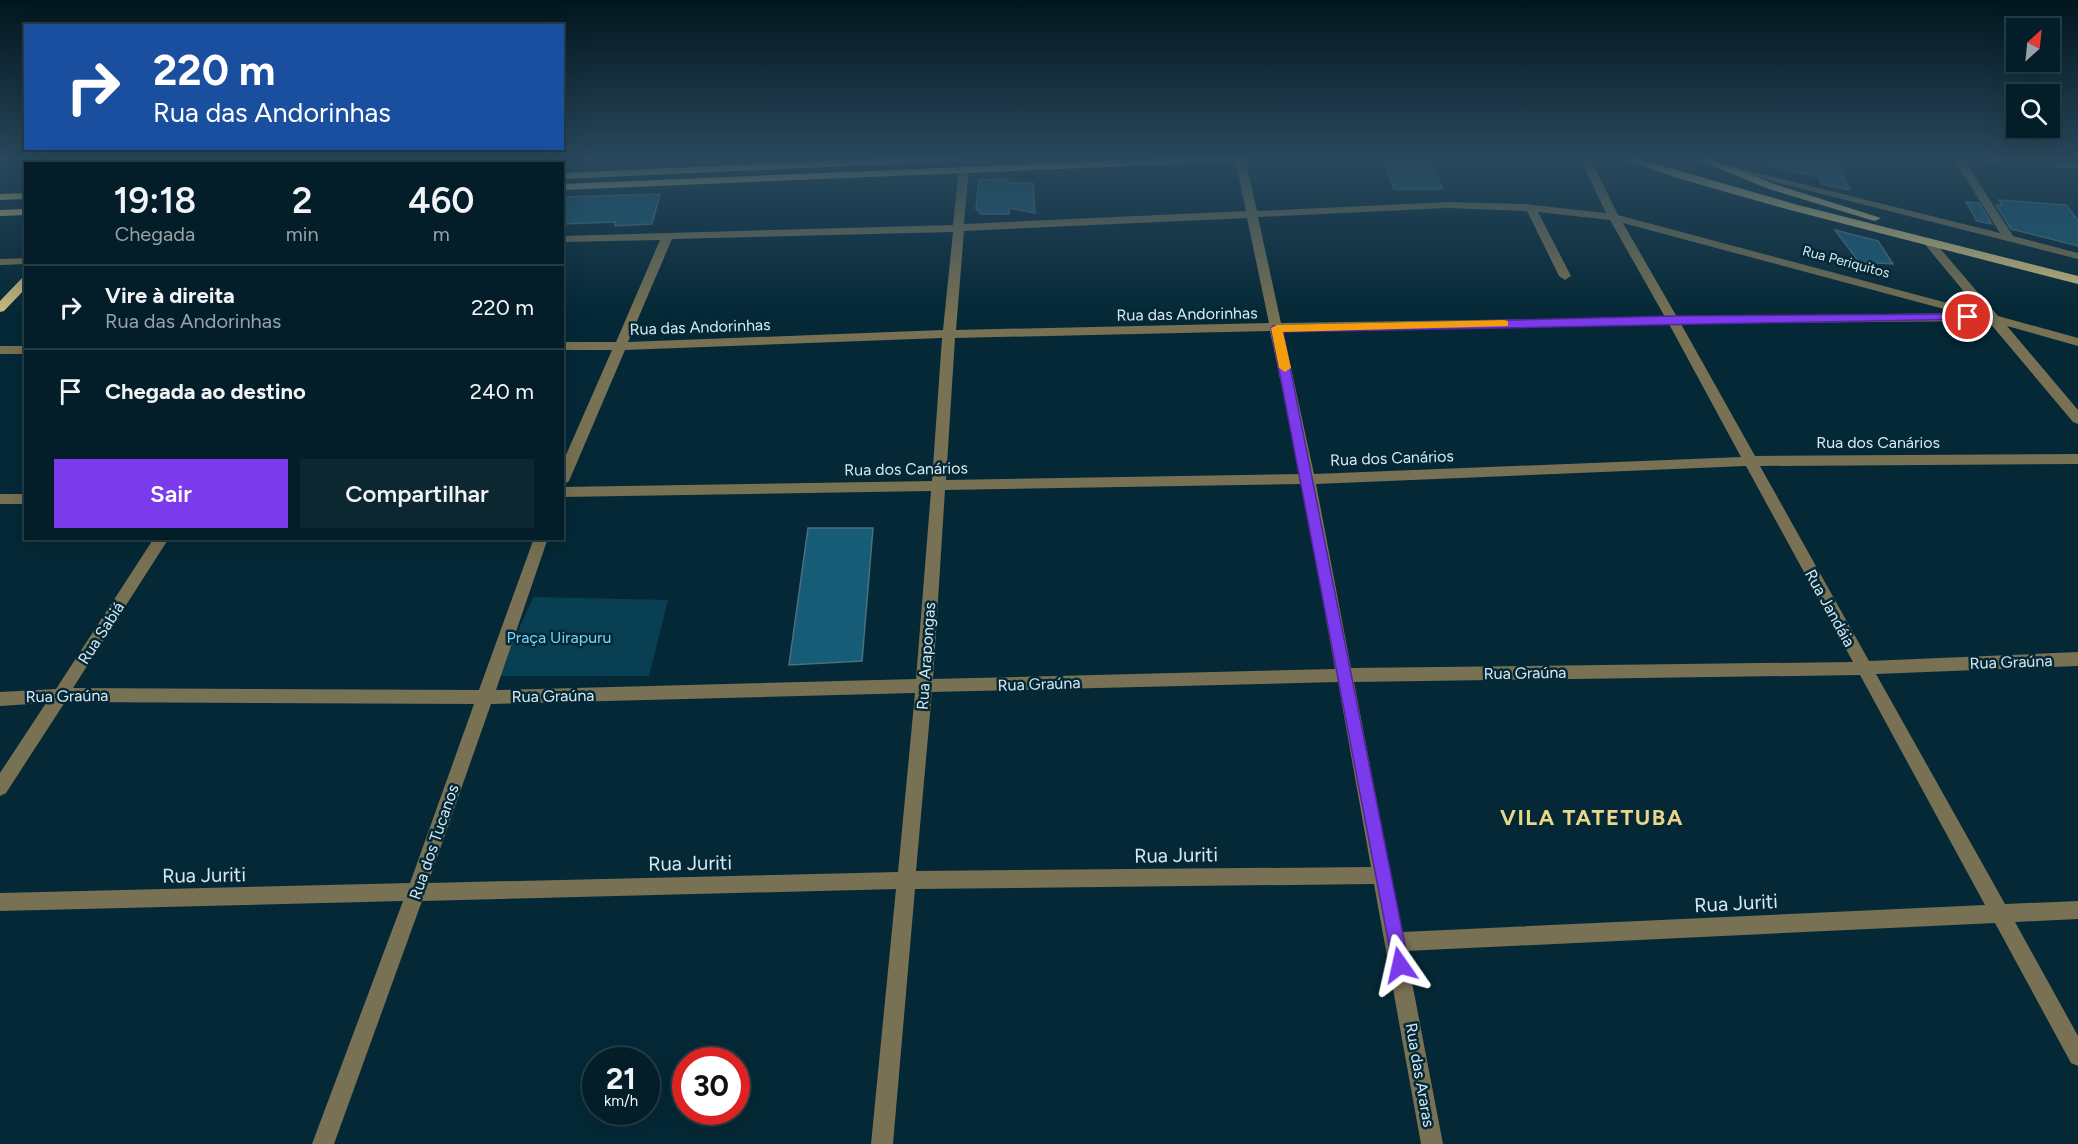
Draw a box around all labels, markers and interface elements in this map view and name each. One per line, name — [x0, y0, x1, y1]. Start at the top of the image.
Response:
north arrow — [2006, 18, 2060, 72]
map controls — [2006, 18, 2060, 138]
text: 220 m — [153, 45, 275, 96]
icon: right — [54, 48, 132, 126]
button: search — [2006, 84, 2060, 138]
text: Rua das Andorinhas — [153, 96, 391, 129]
text: 19:18 — [113, 179, 196, 222]
text: 2 — [292, 179, 313, 222]
text: 460 — [408, 179, 475, 222]
text: Chegada — [115, 222, 195, 246]
text: min — [286, 222, 319, 246]
text: m — [433, 222, 450, 246]
street label: Rua Periquitos — [1800, 242, 1892, 282]
text: Vire à direita — [105, 282, 235, 309]
icon: right — [54, 291, 87, 324]
pin — [1942, 291, 1993, 342]
text: 220 m — [471, 294, 534, 321]
icon: arrive — [1951, 300, 1984, 333]
street label: Rua das Andorinhas — [1116, 303, 1258, 325]
text: Rua das Andorinhas — [105, 309, 281, 333]
street label: Rua das Andorinhas — [629, 315, 771, 339]
icon: arrive — [54, 375, 87, 408]
text: Chegada ao destino — [105, 378, 306, 405]
text: 240 m — [470, 378, 534, 405]
street label: Rua dos Canários — [1816, 433, 1940, 452]
street label: Rua dos Canários — [1330, 446, 1454, 470]
street label: Rua dos Canários — [844, 458, 968, 480]
button: Sair — [54, 459, 288, 528]
button: Compartilhar — [300, 459, 534, 528]
street label: Rua Jandáia — [1801, 566, 1859, 650]
street label: Rua Sabiá — [74, 598, 128, 668]
street label: Rua Arapongas — [913, 601, 939, 711]
park label: Praça Uirapuru — [507, 628, 611, 647]
street label: Rua Graúna — [1969, 651, 2053, 673]
street label: Rua Graúna — [1483, 663, 1567, 683]
street label: Rua Graúna — [997, 673, 1081, 695]
street label: Rua Graúna — [25, 686, 109, 706]
street label: Rua Graúna — [511, 686, 595, 706]
street label: Rua dos Tucanos — [405, 782, 463, 902]
district label: VILA TATETUBA — [1500, 804, 1684, 831]
street label: Rua Juriti — [1134, 842, 1218, 868]
street label: Rua Juriti — [648, 850, 732, 876]
street label: Rua Juriti — [162, 862, 246, 888]
street label: Rua Juriti — [1693, 889, 1779, 917]
position arrow — [1368, 933, 1432, 997]
street label: Rua das Araras — [1401, 1021, 1439, 1129]
speed limit sign: 30 — [672, 1047, 750, 1125]
text: 21 — [606, 1060, 636, 1097]
text: km/h — [604, 1092, 638, 1110]

